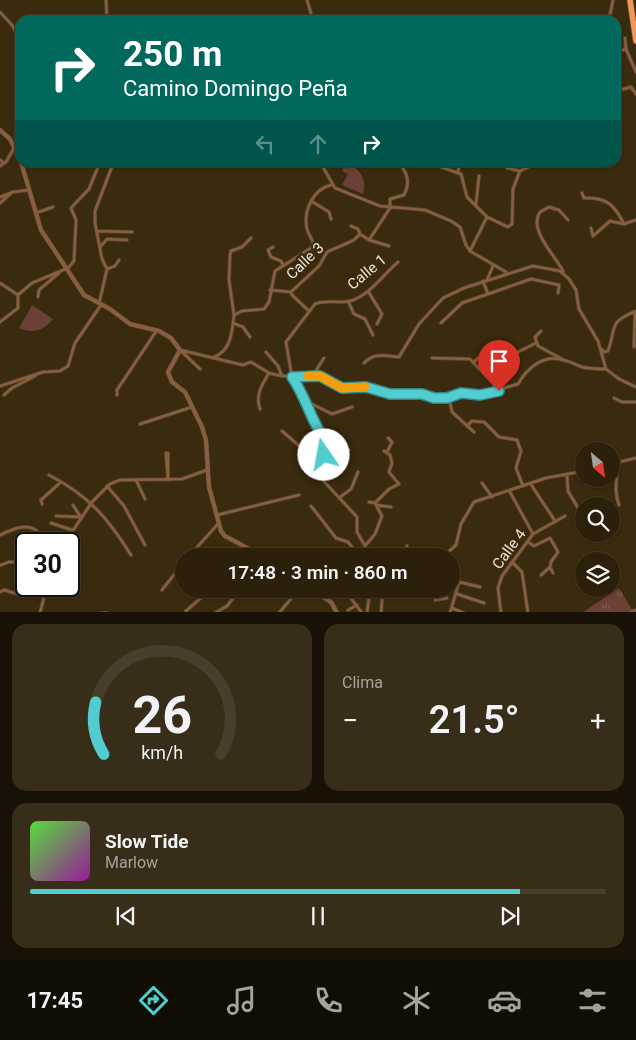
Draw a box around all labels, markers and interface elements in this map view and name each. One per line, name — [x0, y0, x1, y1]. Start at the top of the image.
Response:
text: 250 m — [123, 34, 222, 75]
icon: right — [40, 35, 105, 100]
text: Camino Domingo Peña — [123, 76, 348, 101]
icon: left — [251, 130, 279, 158]
icon: ahead — [304, 130, 332, 158]
icon: right — [357, 130, 385, 158]
street label: Calle 3 — [282, 239, 328, 283]
street label: Calle 1 — [344, 251, 390, 293]
pin — [478, 340, 520, 391]
icon: arrive — [485, 347, 513, 375]
position arrow — [297, 428, 349, 480]
north arrow — [575, 442, 620, 488]
map controls — [575, 442, 620, 597]
button: search — [575, 497, 620, 542]
street label: Calle 4 — [488, 525, 530, 573]
speed limit sign: 30 — [15, 532, 80, 597]
button: layers — [575, 552, 620, 597]
text: 17:48 · 3 min · 860 m — [227, 561, 408, 584]
text: Clima — [342, 673, 383, 692]
text: 26 — [132, 685, 192, 746]
text: 21.5° — [429, 698, 519, 742]
text: − — [342, 704, 358, 737]
text: + — [590, 704, 606, 737]
text: km/h — [141, 742, 183, 763]
text: Slow Tide — [105, 830, 188, 853]
text: Marlow — [105, 853, 158, 872]
icon: previous — [112, 902, 140, 930]
icon: pause — [304, 902, 332, 930]
icon: next — [496, 902, 524, 930]
icon: directions — [136, 983, 171, 1018]
icon: music — [224, 983, 259, 1018]
icon: phone — [311, 983, 346, 1018]
icon: climate — [399, 983, 434, 1018]
icon: car — [487, 983, 522, 1018]
icon: filters — [575, 983, 610, 1018]
text: 17:45 — [26, 988, 83, 1013]

